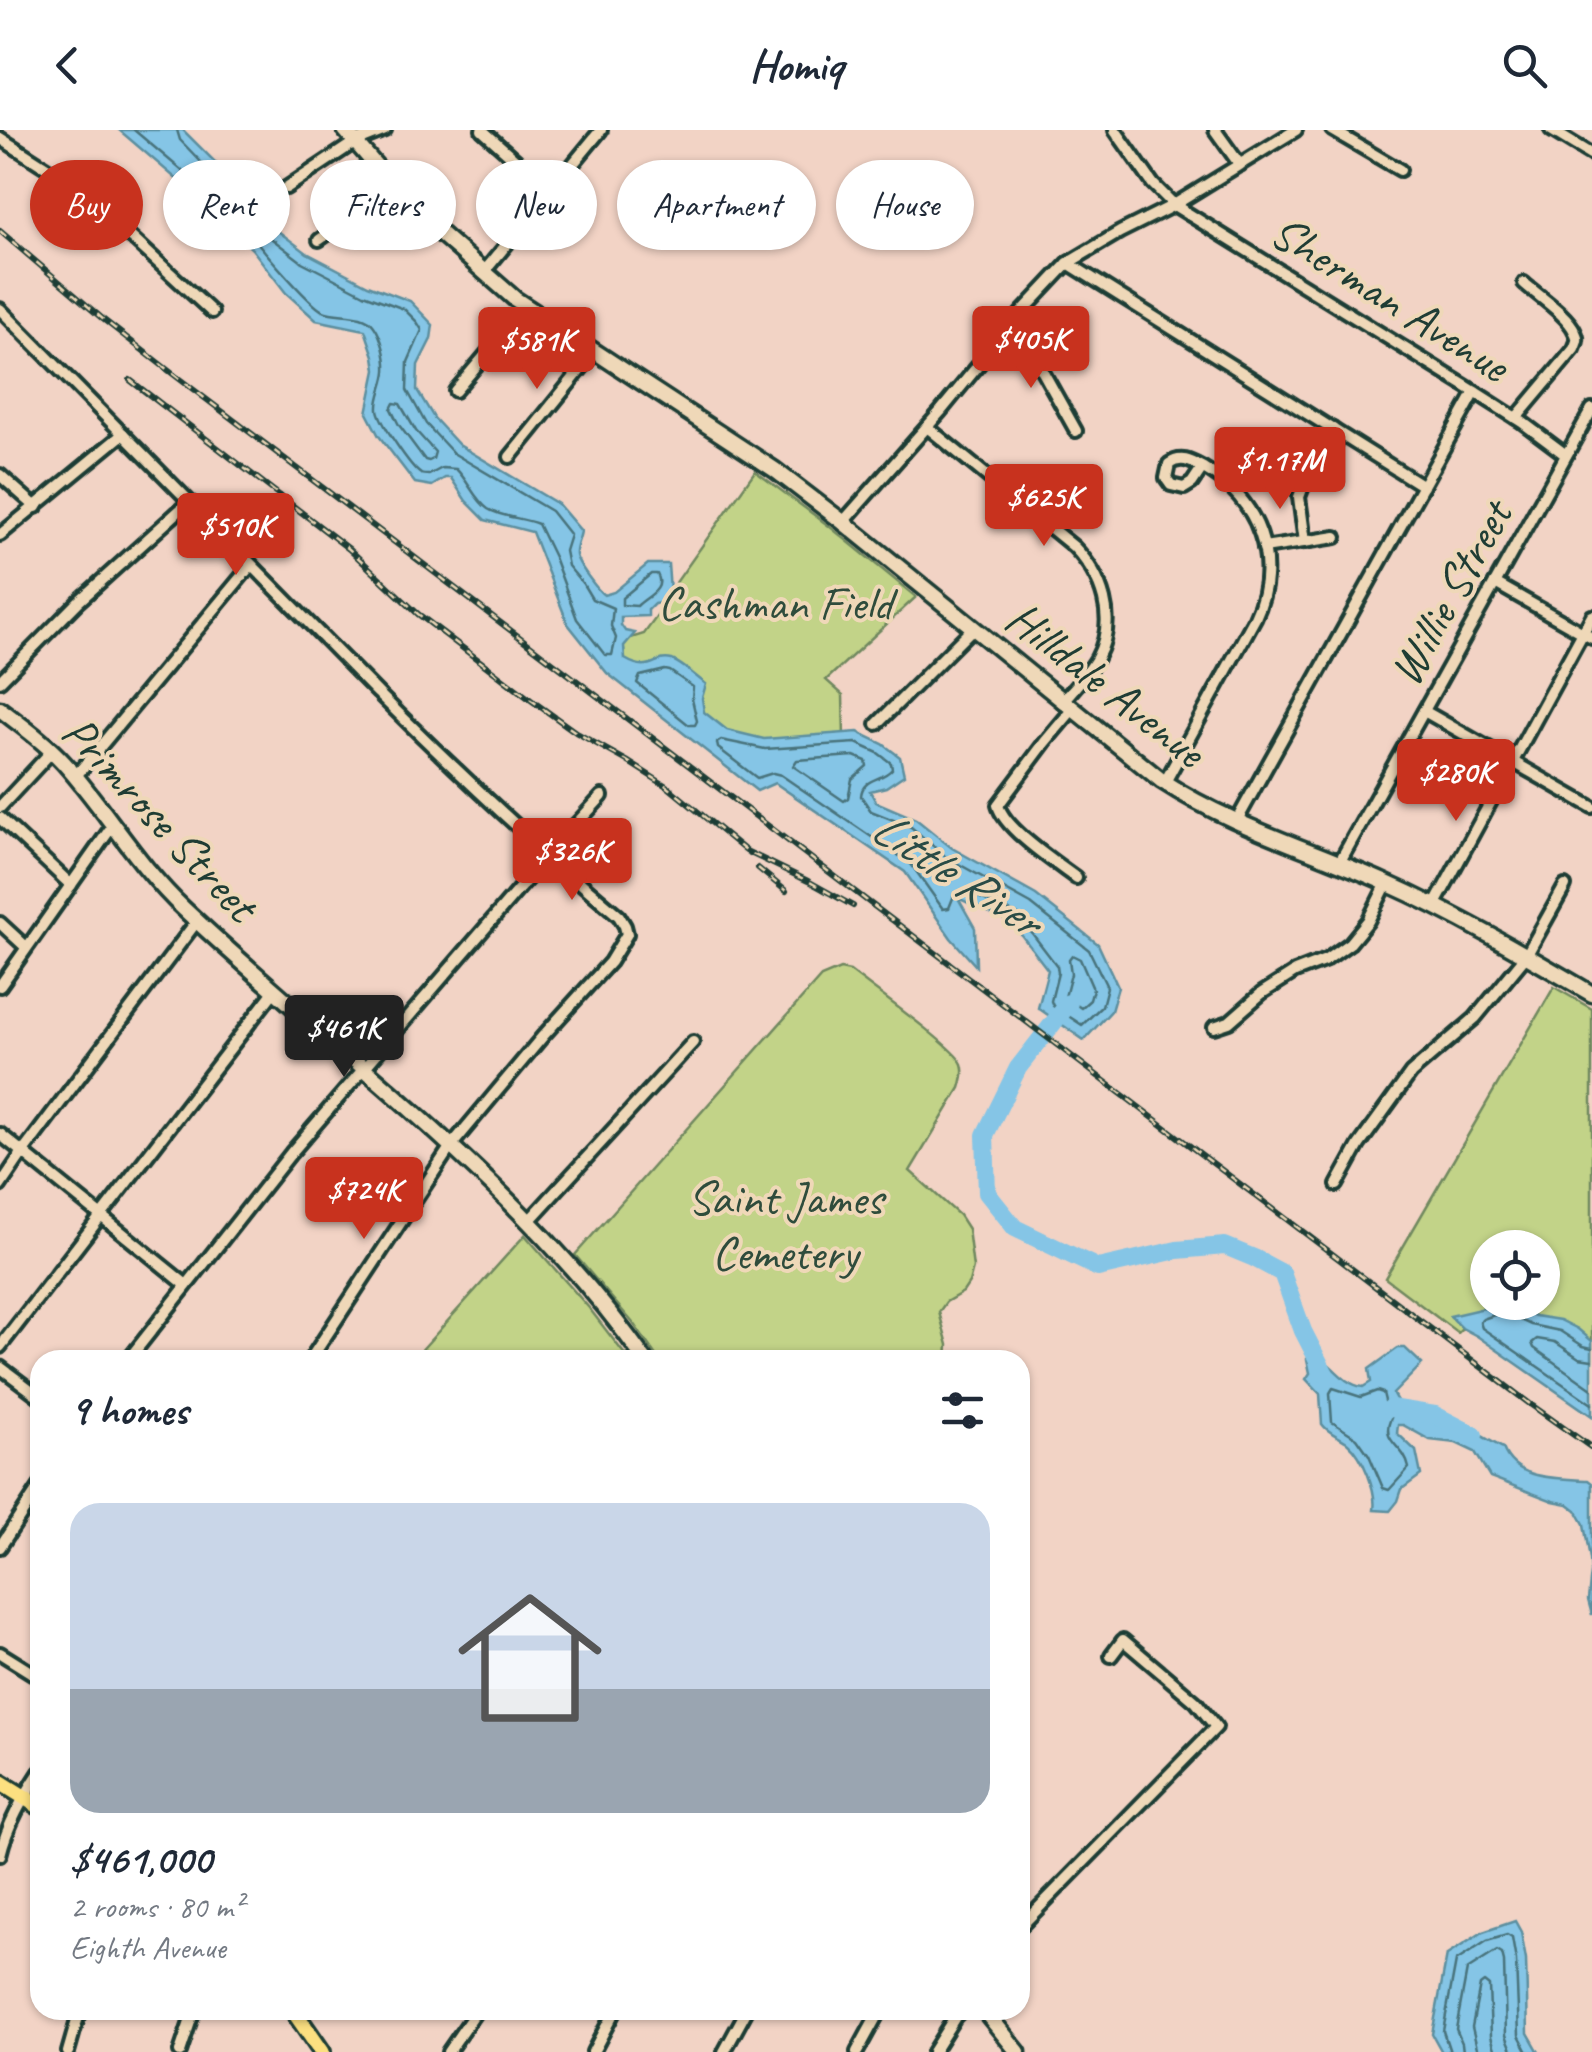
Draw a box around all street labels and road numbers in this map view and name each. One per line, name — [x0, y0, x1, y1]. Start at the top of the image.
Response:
street label: Sherman Avenue — [1260, 201, 1523, 397]
street label: Willie Street — [1375, 487, 1527, 695]
street label: Hilldale Avenue — [994, 587, 1220, 783]
street label: Primrose Street — [50, 703, 273, 936]

